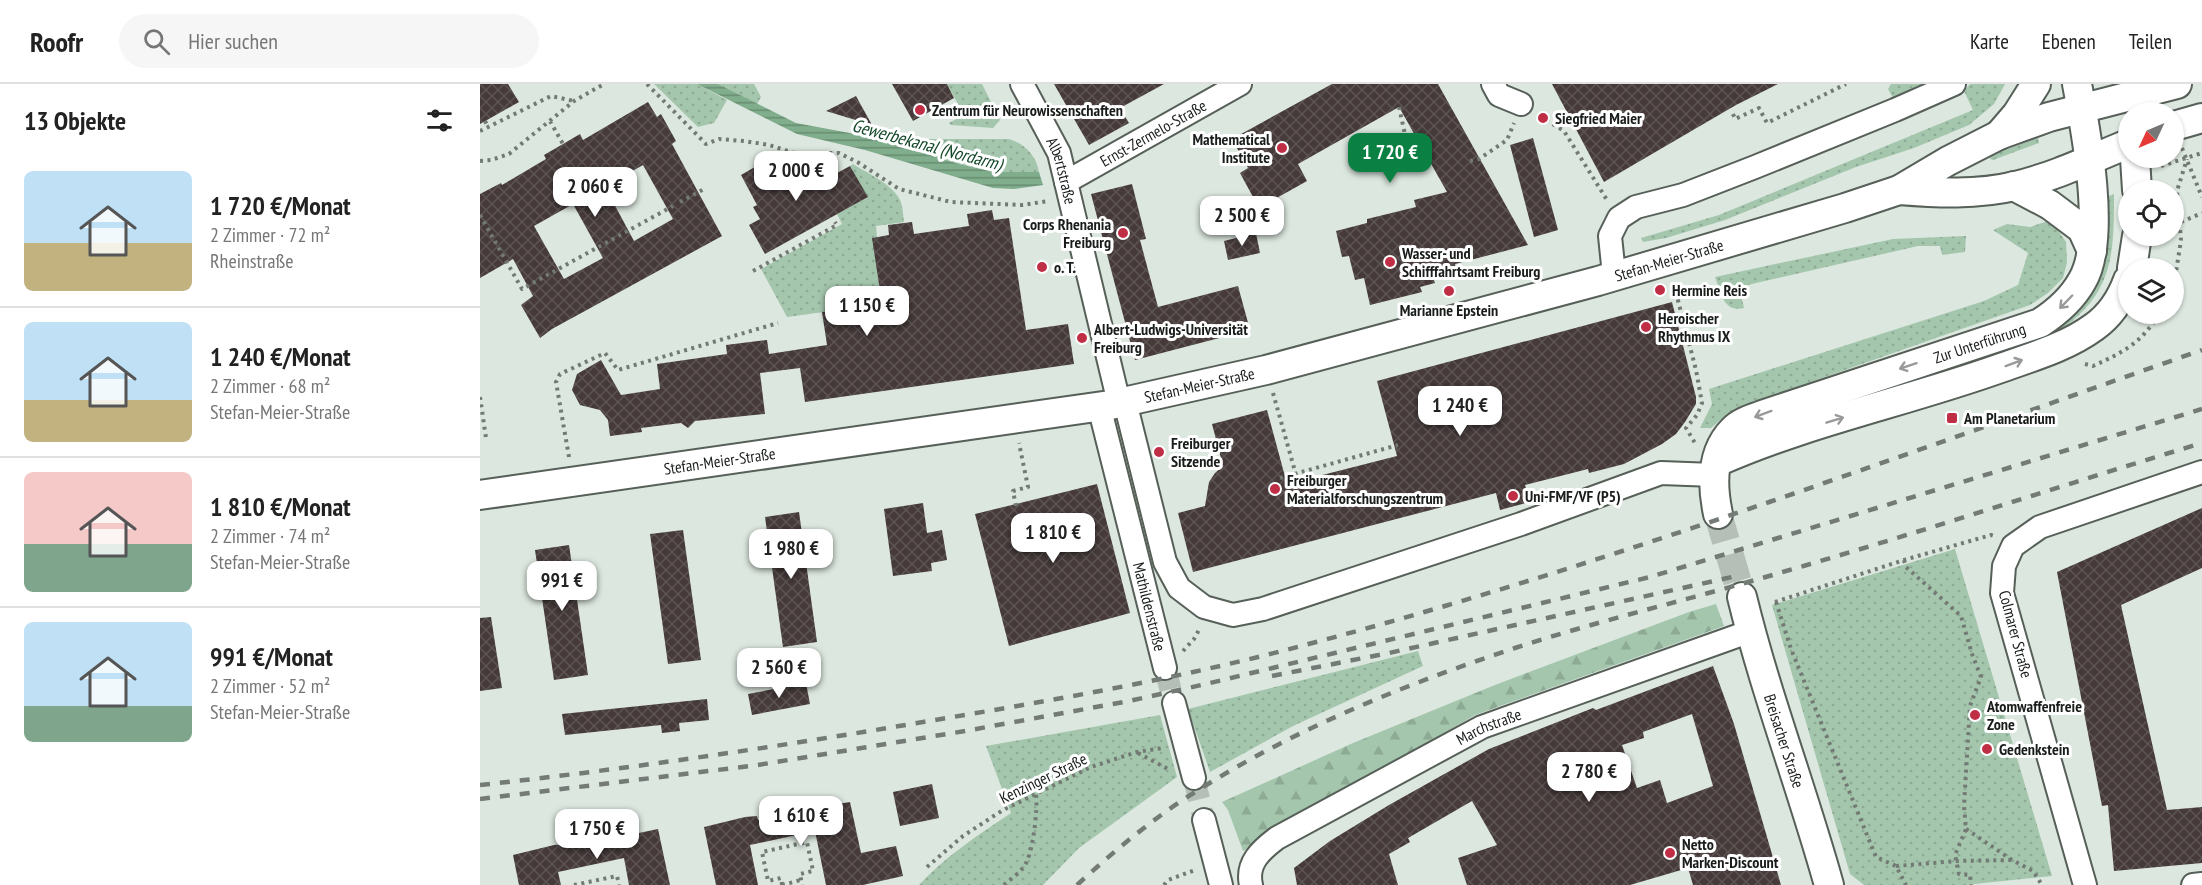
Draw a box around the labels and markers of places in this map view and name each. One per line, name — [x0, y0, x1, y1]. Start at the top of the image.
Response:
place label: Zentrum für Neurowissenschaften — [932, 100, 1123, 120]
marker: Zentrum für Neurowissenschaften — [913, 103, 927, 117]
place label: Siegfried Maier — [1555, 108, 1642, 128]
marker: Siegfried Maier — [1536, 111, 1550, 125]
place label: Mathematical Institute — [1193, 129, 1270, 167]
pin: 1 720 € — [1335, 133, 1445, 184]
marker: Mathematical Institute — [1275, 141, 1289, 155]
pin: 2 000 € — [741, 151, 851, 202]
pin: 2 060 € — [540, 167, 650, 218]
pin: 2 500 € — [1187, 196, 1297, 247]
place label: Corps Rhenania Freiburg — [1023, 214, 1111, 252]
marker: Corps Rhenania Freiburg — [1116, 226, 1130, 240]
place label: Wasser- und Schifffahrtsamt Freiburg — [1401, 243, 1540, 281]
marker: Wasser- und Schifffahrtsamt Freiburg — [1383, 255, 1397, 269]
place label: o. T. — [1054, 257, 1076, 277]
marker: o. T. — [1035, 260, 1049, 274]
place label: Hermine Reis — [1672, 280, 1747, 300]
marker: Hermine Reis — [1653, 283, 1667, 297]
marker: Marianne Epstein — [1442, 284, 1456, 298]
pin: 1 150 € — [812, 286, 922, 337]
place label: Marianne Epstein — [1400, 300, 1498, 320]
place label: Heroischer Rhythmus IX — [1658, 308, 1731, 346]
place label: Albert-Ludwigs-Universität Freiburg — [1093, 319, 1248, 357]
marker: Heroischer Rhythmus IX — [1639, 320, 1653, 334]
marker: Albert-Ludwigs-Universität Freiburg — [1075, 331, 1089, 345]
pin: 1 240 € — [1405, 386, 1515, 437]
place label: Am Planetarium — [1963, 408, 2055, 428]
marker: Am Planetarium — [1945, 411, 1959, 425]
place label: Freiburger Sitzende — [1171, 433, 1231, 471]
marker: Freiburger Sitzende — [1152, 445, 1166, 459]
place label: Freiburger Materialforschungszentrum — [1287, 470, 1443, 508]
marker: Freiburger Materialforschungszentrum — [1268, 482, 1282, 496]
place label: Uni-FMF/VF (P5) — [1525, 486, 1621, 506]
marker: Uni-FMF/VF (P5) — [1506, 489, 1520, 503]
pin: 1 810 € — [998, 513, 1108, 564]
pin: 1 980 € — [736, 529, 846, 580]
pin: 991 € — [520, 561, 604, 612]
pin: 2 560 € — [724, 648, 834, 699]
place label: Atomwaffenfreie Zone — [1986, 696, 2082, 734]
marker: Atomwaffenfreie Zone — [1968, 708, 1982, 722]
place label: Gedenkstein — [1999, 739, 2070, 759]
marker: Gedenkstein — [1980, 742, 1994, 756]
pin: 2 780 € — [1534, 752, 1644, 803]
pin: 1 610 € — [746, 796, 856, 847]
pin: 1 750 € — [542, 809, 652, 860]
place label: Netto Marken-Discount — [1682, 834, 1779, 872]
marker: Netto Marken-Discount — [1663, 846, 1677, 860]

